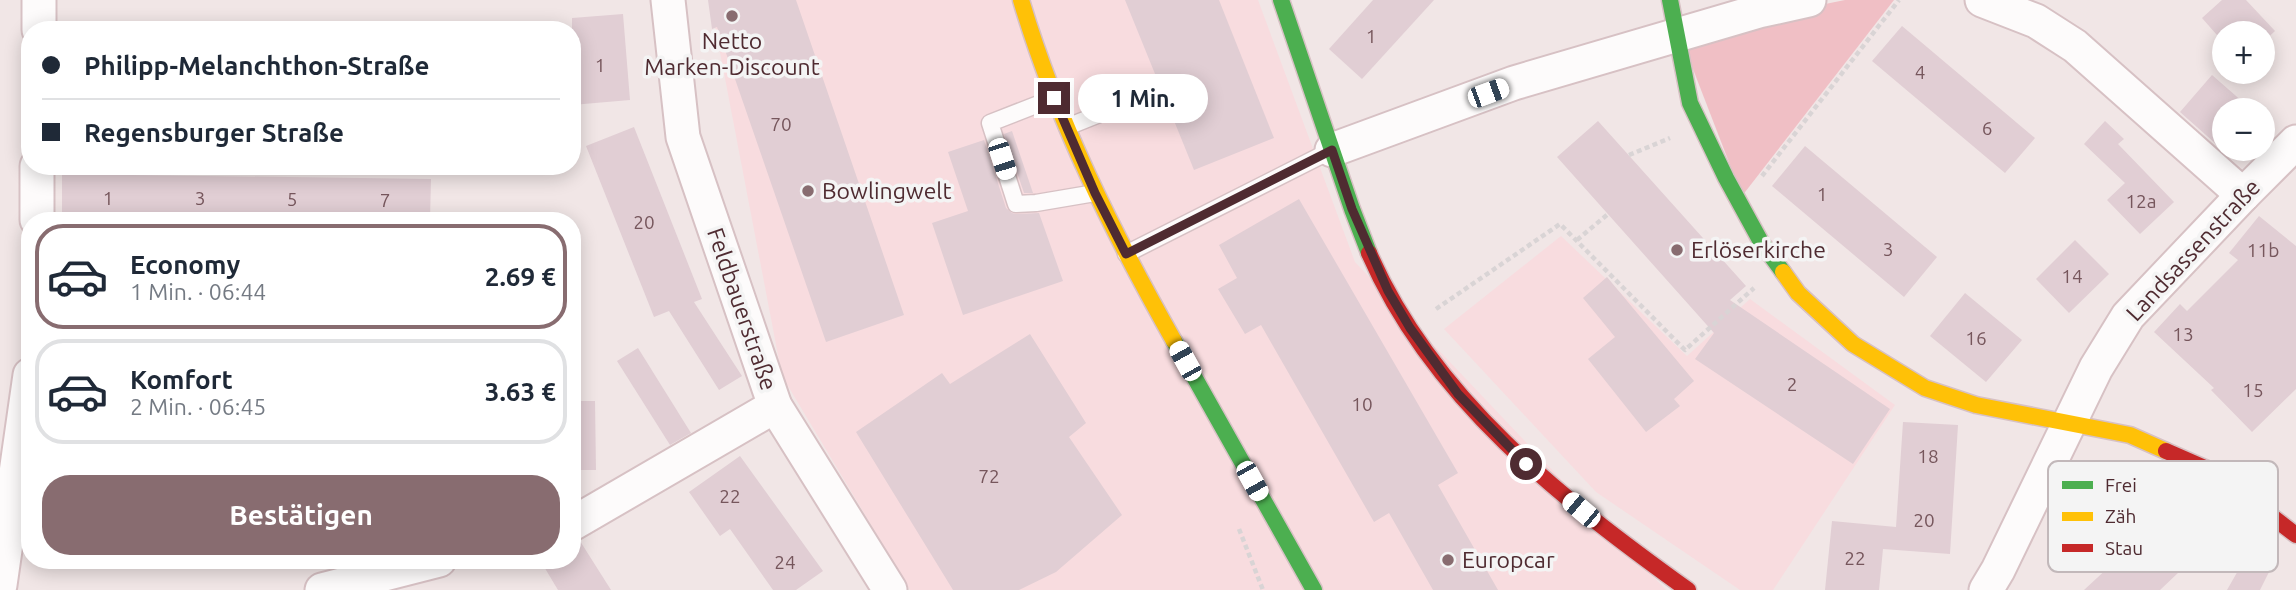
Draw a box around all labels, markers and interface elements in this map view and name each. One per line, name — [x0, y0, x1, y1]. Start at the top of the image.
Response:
marker: Netto Marken-Discount — [724, 8, 740, 24]
map controls — [2212, 21, 2275, 161]
button: + — [2212, 21, 2275, 84]
house number: 1 — [1366, 25, 1376, 47]
place label: Netto Marken-Discount — [644, 28, 820, 79]
text: Philipp-Melanchthon-Straße — [84, 51, 430, 80]
house number: 1 — [595, 54, 605, 76]
house number: 4 — [1915, 61, 1925, 83]
callout: 1 Min. — [1078, 74, 1208, 122]
car — [1465, 76, 1512, 110]
route end — [1038, 82, 1070, 114]
text: 1 Min. — [1111, 86, 1175, 111]
button: − — [2212, 98, 2275, 161]
house number: 70 — [770, 113, 792, 135]
house number: 6 — [1982, 117, 1992, 139]
text: Regensburger Straße — [84, 118, 344, 147]
car — [986, 136, 1019, 182]
street label: Landsassenstraße — [2121, 174, 2264, 325]
place label: Bowlingwelt — [822, 178, 951, 203]
marker: Bowlingwelt — [800, 183, 816, 199]
house number: 1 — [1817, 183, 1827, 205]
house number: 1 — [103, 187, 113, 209]
house number: 3 — [195, 187, 205, 209]
house number: 5 — [287, 188, 297, 210]
house number: 7 — [380, 189, 390, 211]
house number: 12a — [2125, 190, 2157, 212]
house number: 20 — [633, 211, 655, 233]
street label: Feldbauerstraße — [703, 224, 782, 393]
place label: Erlöserkirche — [1691, 237, 1826, 262]
house number: 3 — [1883, 238, 1893, 260]
house number: 11b — [2247, 239, 2279, 261]
marker: Erlöserkirche — [1669, 242, 1685, 258]
icon: car — [46, 245, 109, 308]
text: Economy — [130, 250, 240, 279]
text: 2.69 € — [485, 262, 556, 291]
house number: 14 — [2061, 265, 2083, 287]
text: 1 Min. · 06:44 — [130, 279, 266, 304]
house number: 13 — [2172, 323, 2194, 345]
house number: 16 — [1965, 327, 1987, 349]
car — [1166, 338, 1205, 384]
icon: car — [46, 360, 109, 423]
text: Komfort — [130, 365, 233, 394]
house number: 2 — [1787, 373, 1797, 395]
text: 3.63 € — [485, 377, 556, 406]
house number: 15 — [2242, 379, 2264, 401]
house number: 10 — [1351, 393, 1373, 415]
text: 2 Min. · 06:45 — [130, 394, 266, 419]
house number: 18 — [1917, 445, 1939, 467]
route start — [1510, 448, 1542, 480]
car — [1233, 458, 1272, 504]
legend — [2048, 461, 2278, 572]
house number: 72 — [978, 465, 1000, 487]
text: Frei — [2105, 474, 2137, 496]
button: Bestätigen — [42, 475, 560, 555]
house number: 22 — [719, 485, 741, 507]
car — [1559, 488, 1604, 532]
text: Zäh — [2105, 505, 2136, 527]
house number: 20 — [1913, 509, 1935, 531]
text: Stau — [2105, 537, 2143, 559]
place label: Europcar — [1462, 547, 1555, 572]
house number: 22 — [1844, 547, 1866, 569]
house number: 24 — [774, 551, 796, 573]
marker: Europcar — [1440, 552, 1456, 568]

